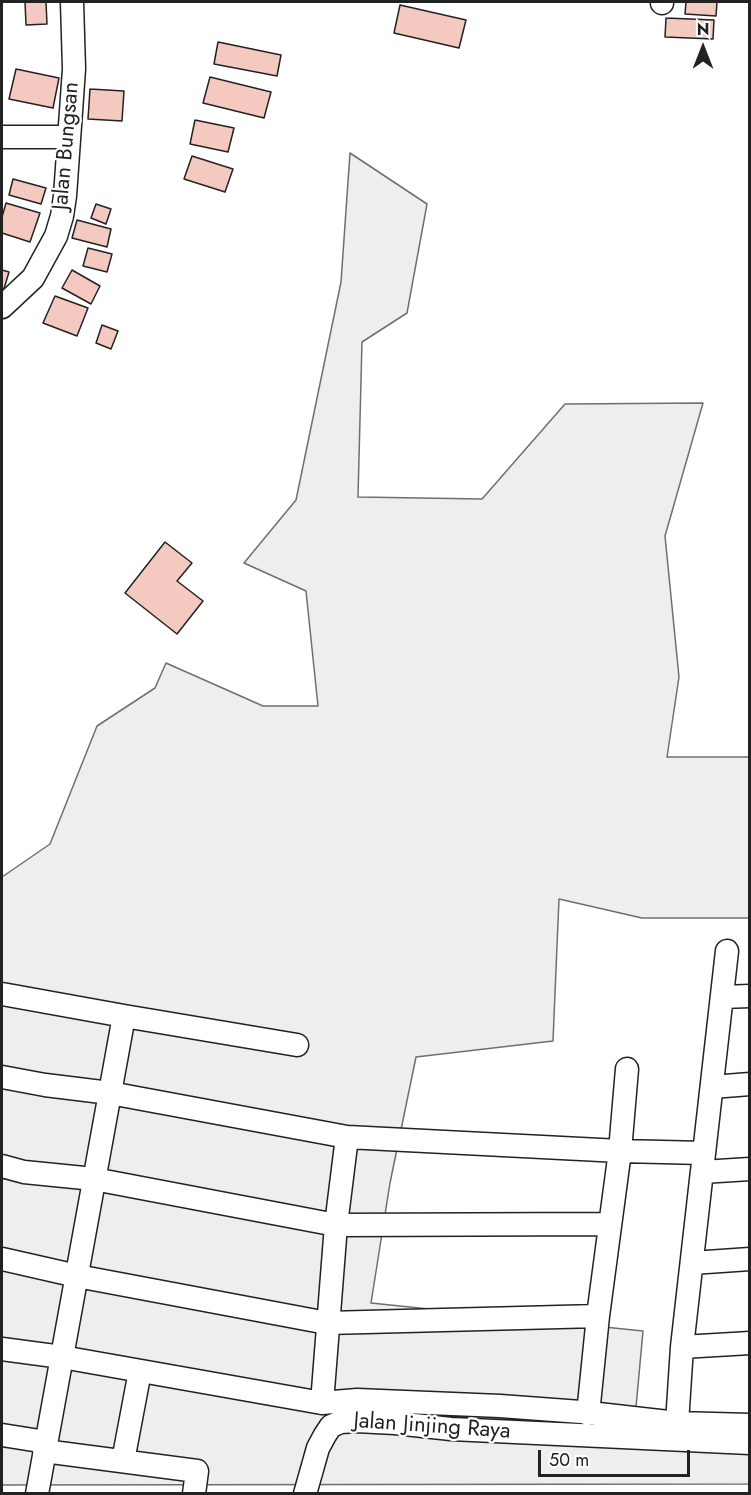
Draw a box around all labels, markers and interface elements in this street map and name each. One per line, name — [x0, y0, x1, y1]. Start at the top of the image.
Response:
north arrow — [673, 18, 733, 78]
text: N — [697, 18, 709, 41]
street label: Jalan Bungsan — [48, 81, 86, 211]
street label: Jalan Jinjing Raya — [353, 1408, 511, 1446]
scale bar — [541, 1438, 692, 1476]
text: 50 m — [549, 1447, 589, 1473]

